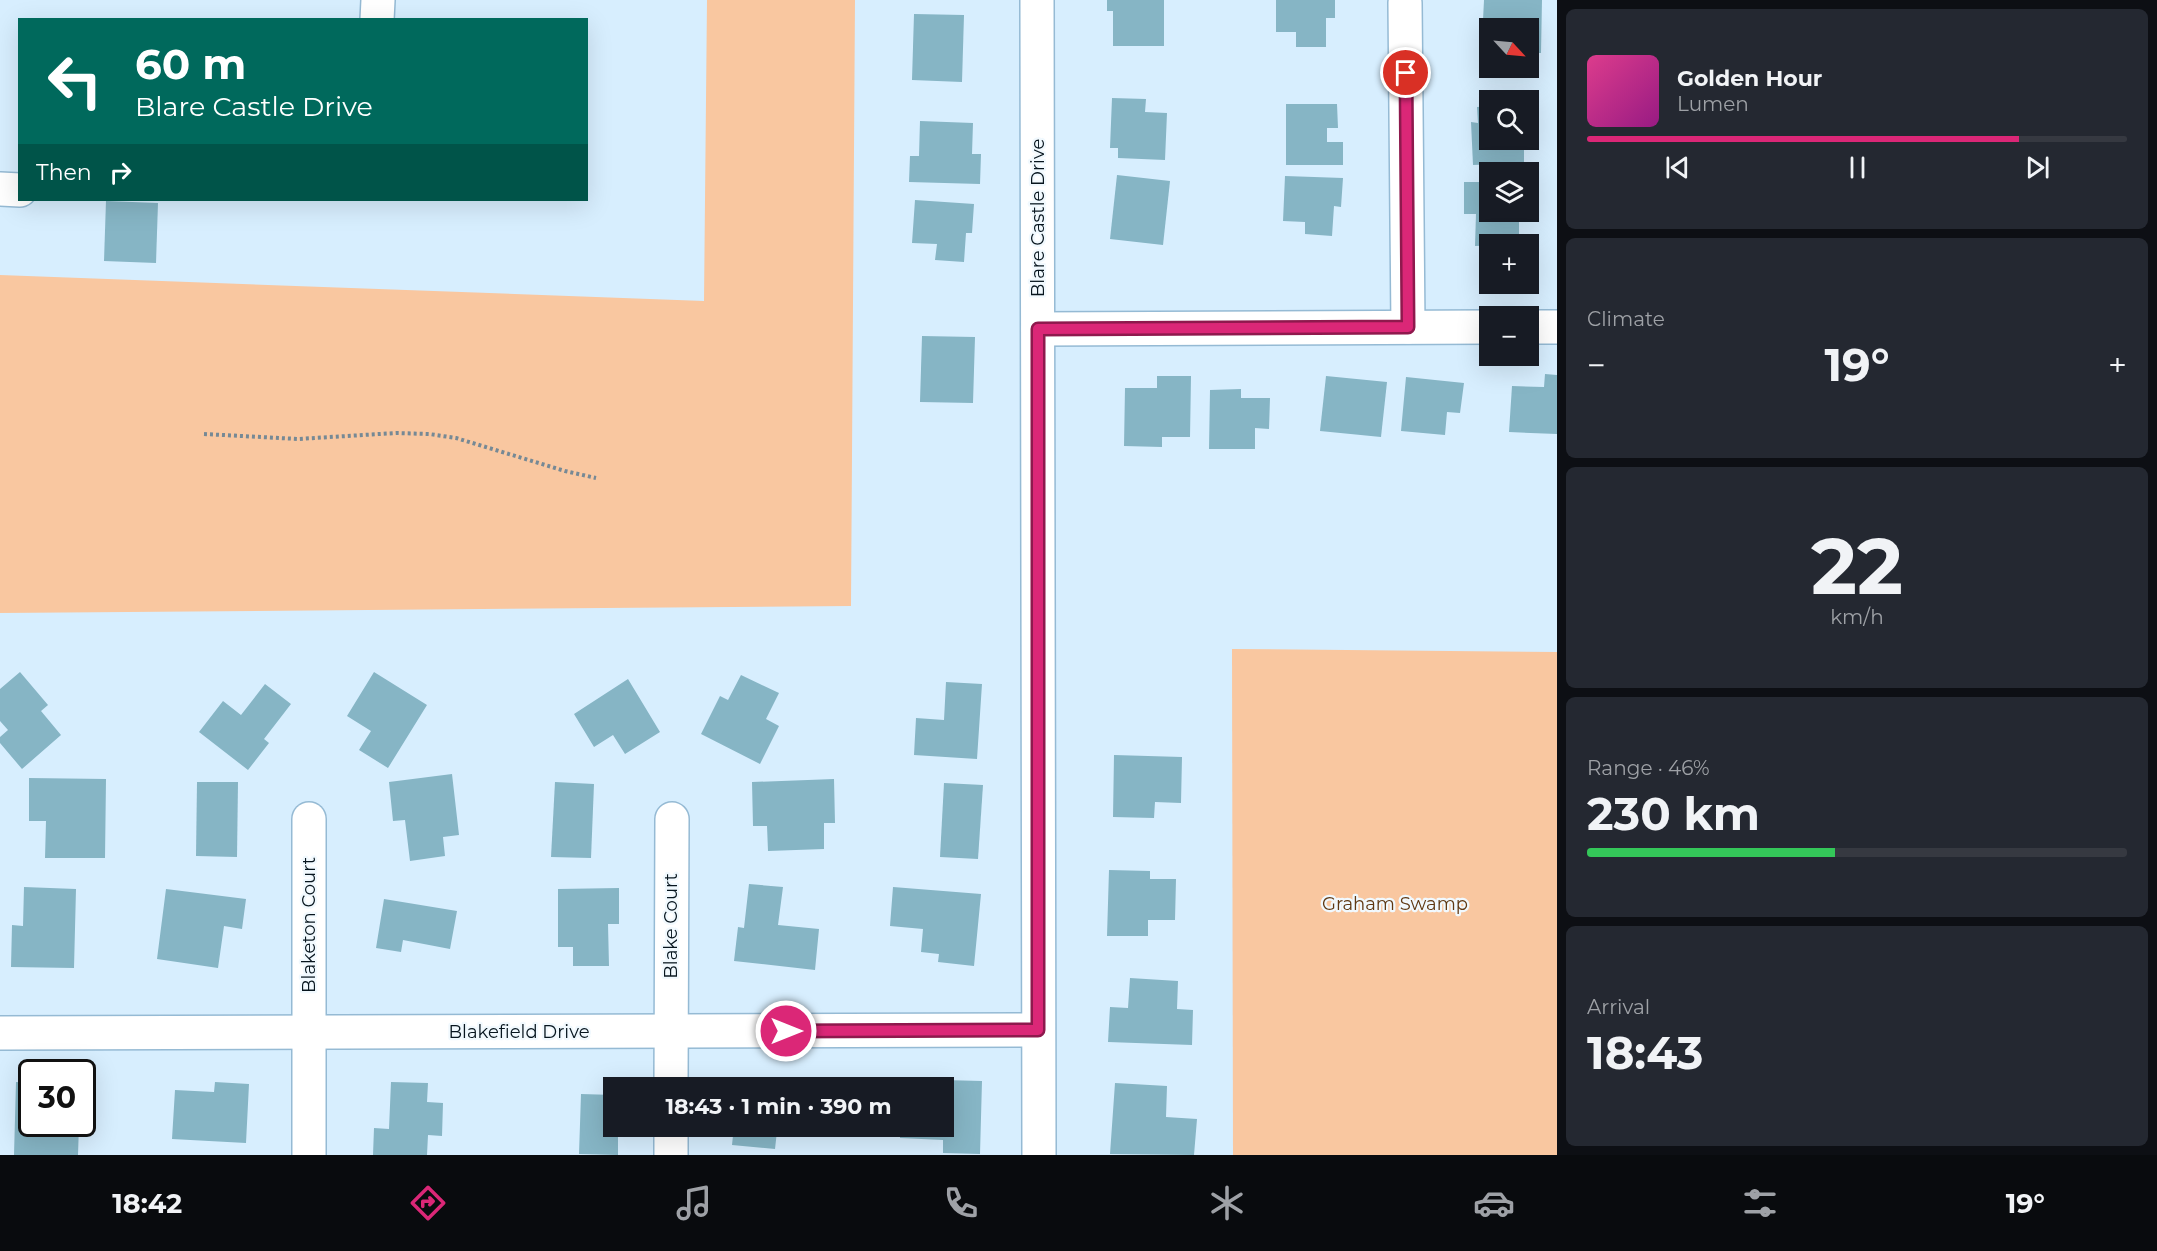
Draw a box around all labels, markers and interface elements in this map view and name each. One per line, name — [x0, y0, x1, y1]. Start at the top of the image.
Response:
north arrow — [1479, 18, 1539, 78]
map controls — [1479, 18, 1539, 366]
text: 60 m — [135, 38, 246, 90]
icon: left — [36, 42, 114, 120]
pin — [1380, 47, 1431, 98]
icon: arrive — [1389, 56, 1422, 89]
text: Golden Hour — [1677, 65, 1822, 92]
text: Blare Castle Drive — [135, 90, 373, 123]
button: search — [1479, 90, 1539, 150]
text: Lumen — [1677, 92, 1749, 116]
street label: Blare Castle Drive — [1027, 139, 1049, 297]
icon: previous — [1661, 151, 1694, 184]
icon: pause — [1841, 151, 1874, 184]
icon: next — [2021, 151, 2054, 184]
icon: right — [104, 156, 137, 189]
text: Then — [36, 159, 92, 186]
button: layers — [1479, 162, 1539, 222]
button: + — [1479, 234, 1539, 294]
button: − — [1479, 306, 1539, 366]
text: Climate — [1587, 307, 1665, 331]
text: 19° — [1824, 337, 1890, 392]
text: − — [1587, 345, 1606, 385]
text: + — [2108, 345, 2127, 385]
text: 22 — [1811, 518, 1903, 614]
text: km/h — [1830, 605, 1884, 629]
text: Range · 46% — [1587, 756, 1710, 780]
text: 230 km — [1587, 786, 1760, 841]
street label: Blaketon Court — [298, 857, 320, 993]
street label: Blake Court — [660, 873, 682, 979]
park label: Graham Swamp — [1322, 893, 1468, 915]
text: Arrival — [1587, 995, 1650, 1019]
position arrow — [754, 999, 818, 1063]
street label: Blakefield Drive — [448, 1021, 590, 1043]
text: 18:43 — [1587, 1025, 1703, 1080]
speed limit sign: 30 — [18, 1059, 96, 1137]
text: 18:43 · 1 min · 390 m — [665, 1093, 892, 1120]
icon: directions — [407, 1182, 449, 1224]
icon: music — [673, 1182, 715, 1224]
icon: phone — [940, 1182, 982, 1224]
icon: climate — [1206, 1182, 1248, 1224]
icon: car — [1473, 1182, 1515, 1224]
icon: filters — [1739, 1182, 1781, 1224]
text: 18:42 — [112, 1187, 182, 1220]
text: 19° — [2006, 1187, 2045, 1220]

